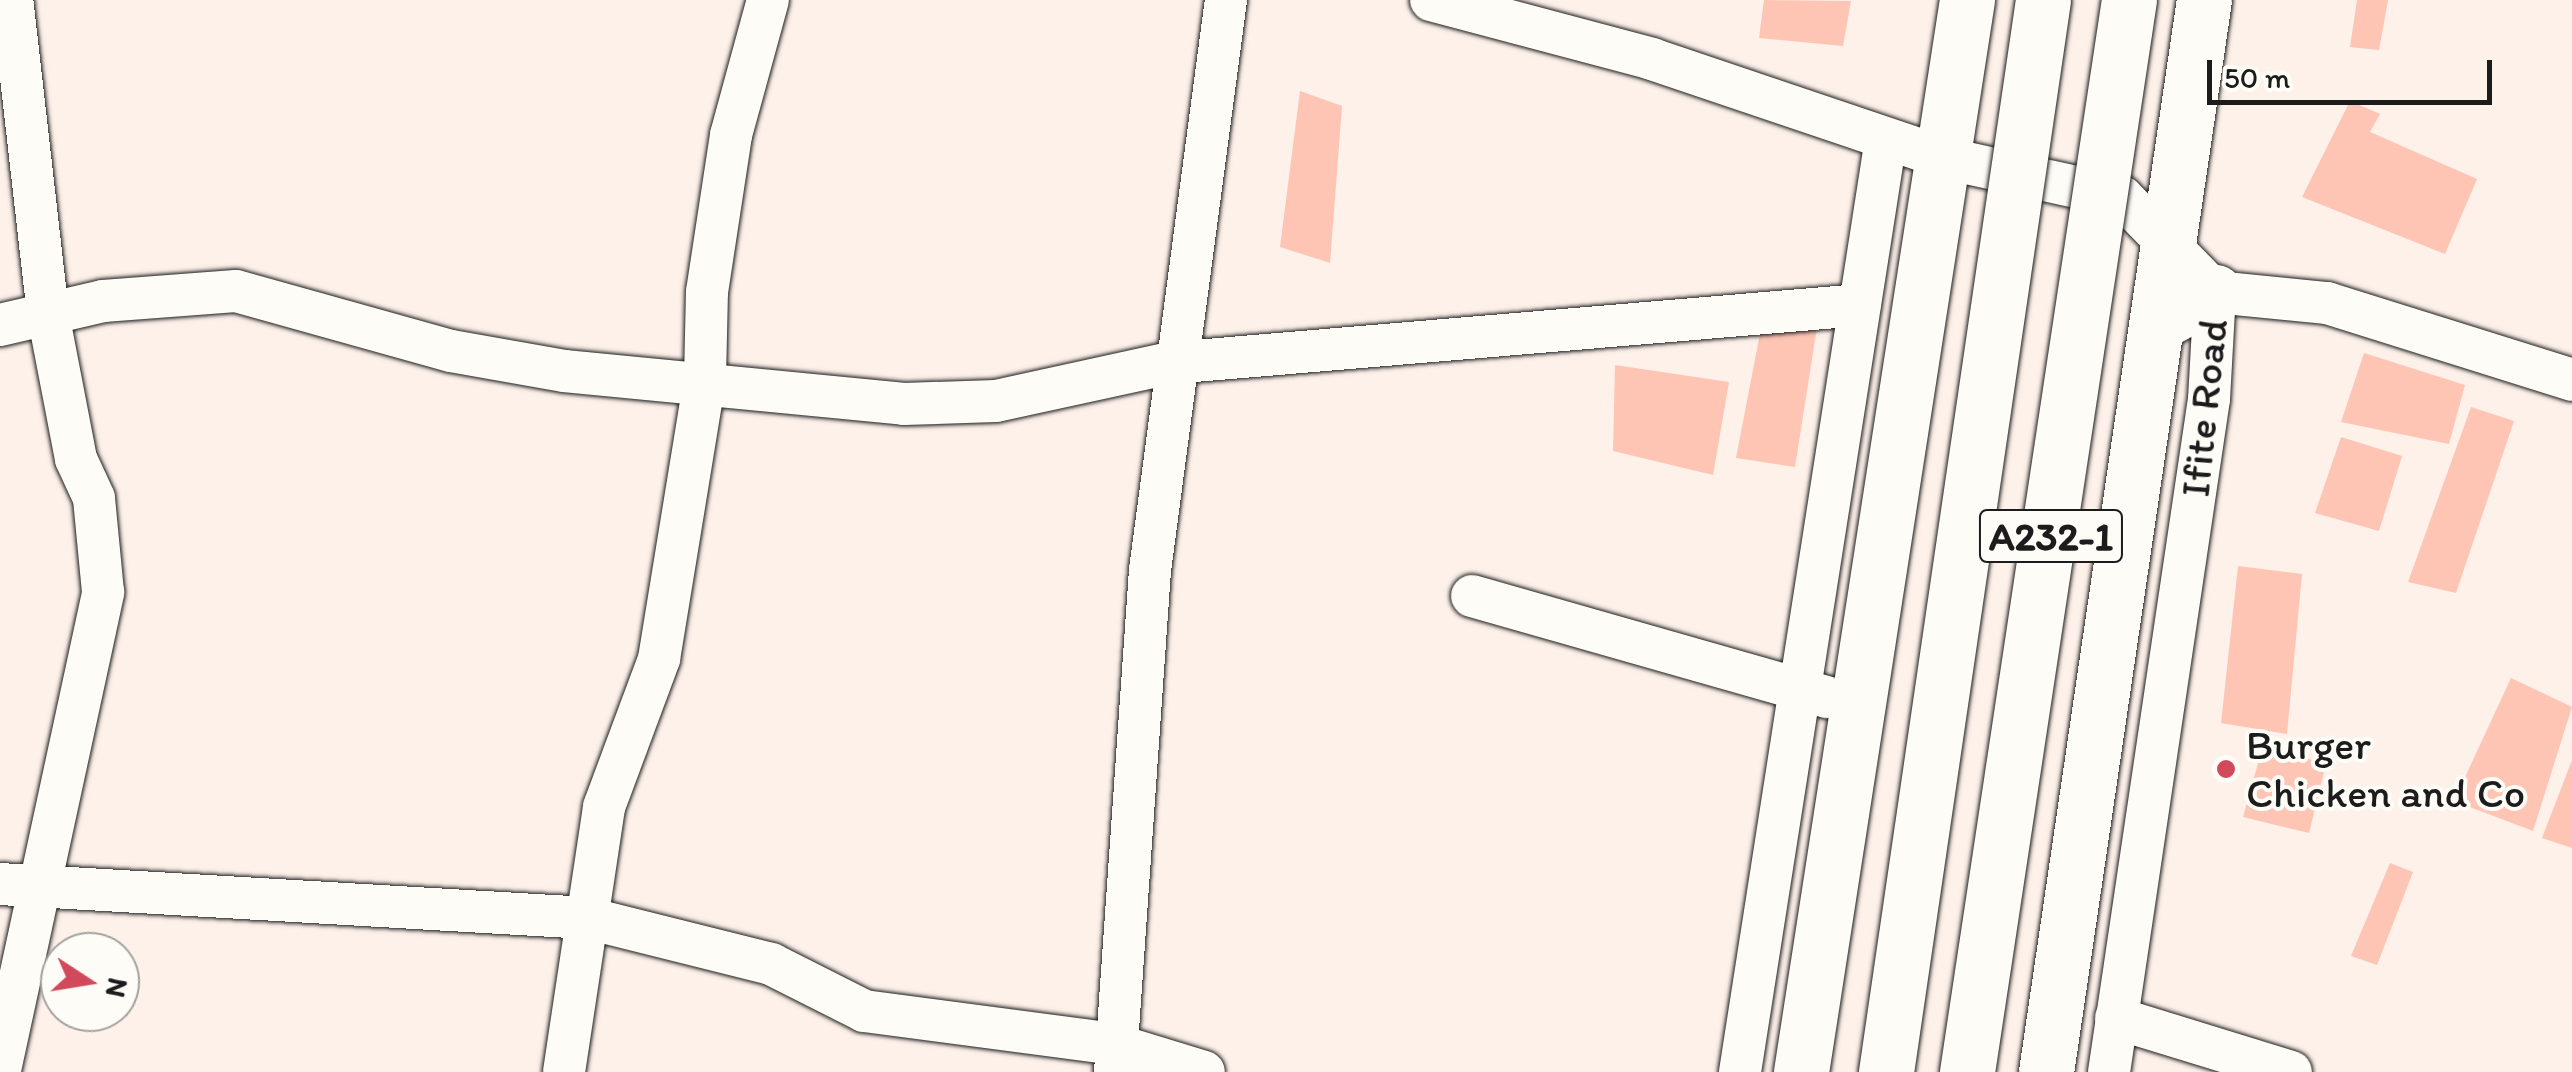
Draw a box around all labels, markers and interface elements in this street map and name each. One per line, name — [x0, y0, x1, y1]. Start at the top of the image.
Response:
scale bar — [2212, 40, 2497, 102]
text: 50 m — [2224, 59, 2290, 96]
street label: Ifite Road — [2170, 317, 2238, 499]
road number: A232-1 — [1978, 501, 2124, 571]
place label: Burger Chicken and Co — [2246, 720, 2526, 818]
marker: Burger Chicken and Co — [2215, 758, 2237, 780]
north arrow — [40, 932, 140, 1032]
text: N — [99, 975, 136, 1001]

